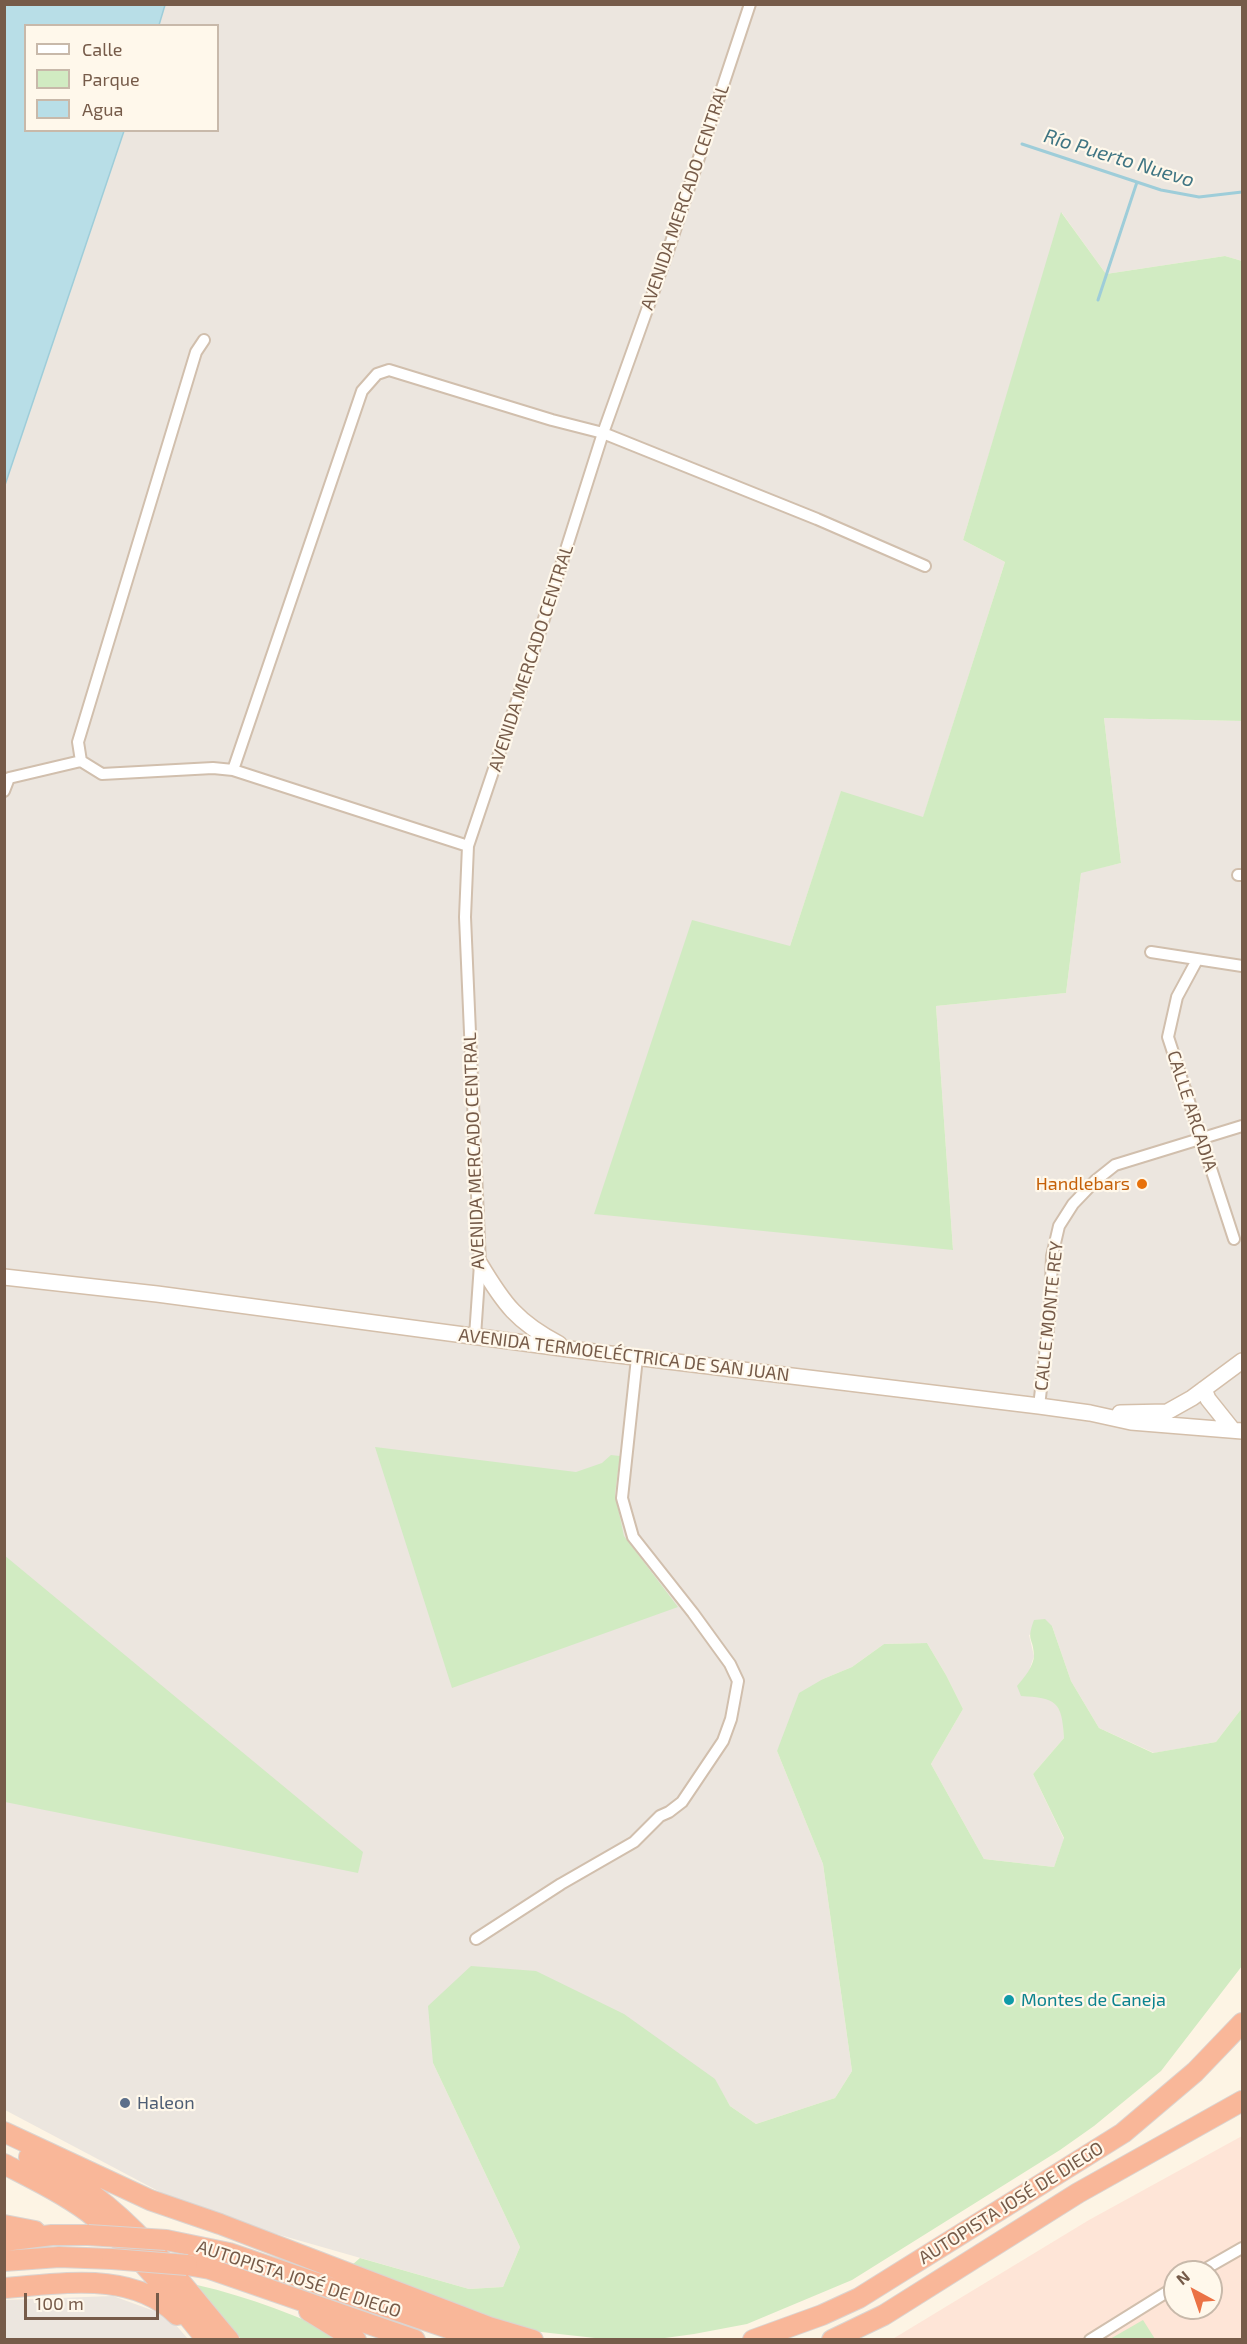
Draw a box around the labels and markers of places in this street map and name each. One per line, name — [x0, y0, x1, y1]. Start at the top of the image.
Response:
place label: Handlebars — [1036, 1173, 1130, 1195]
marker: Handlebars — [1135, 1177, 1149, 1191]
place label: Montes de Caneja — [1021, 1989, 1166, 2011]
marker: Montes de Caneja — [1002, 1993, 1016, 2007]
place label: Haleon — [137, 2092, 195, 2114]
marker: Haleon — [118, 2096, 132, 2110]

